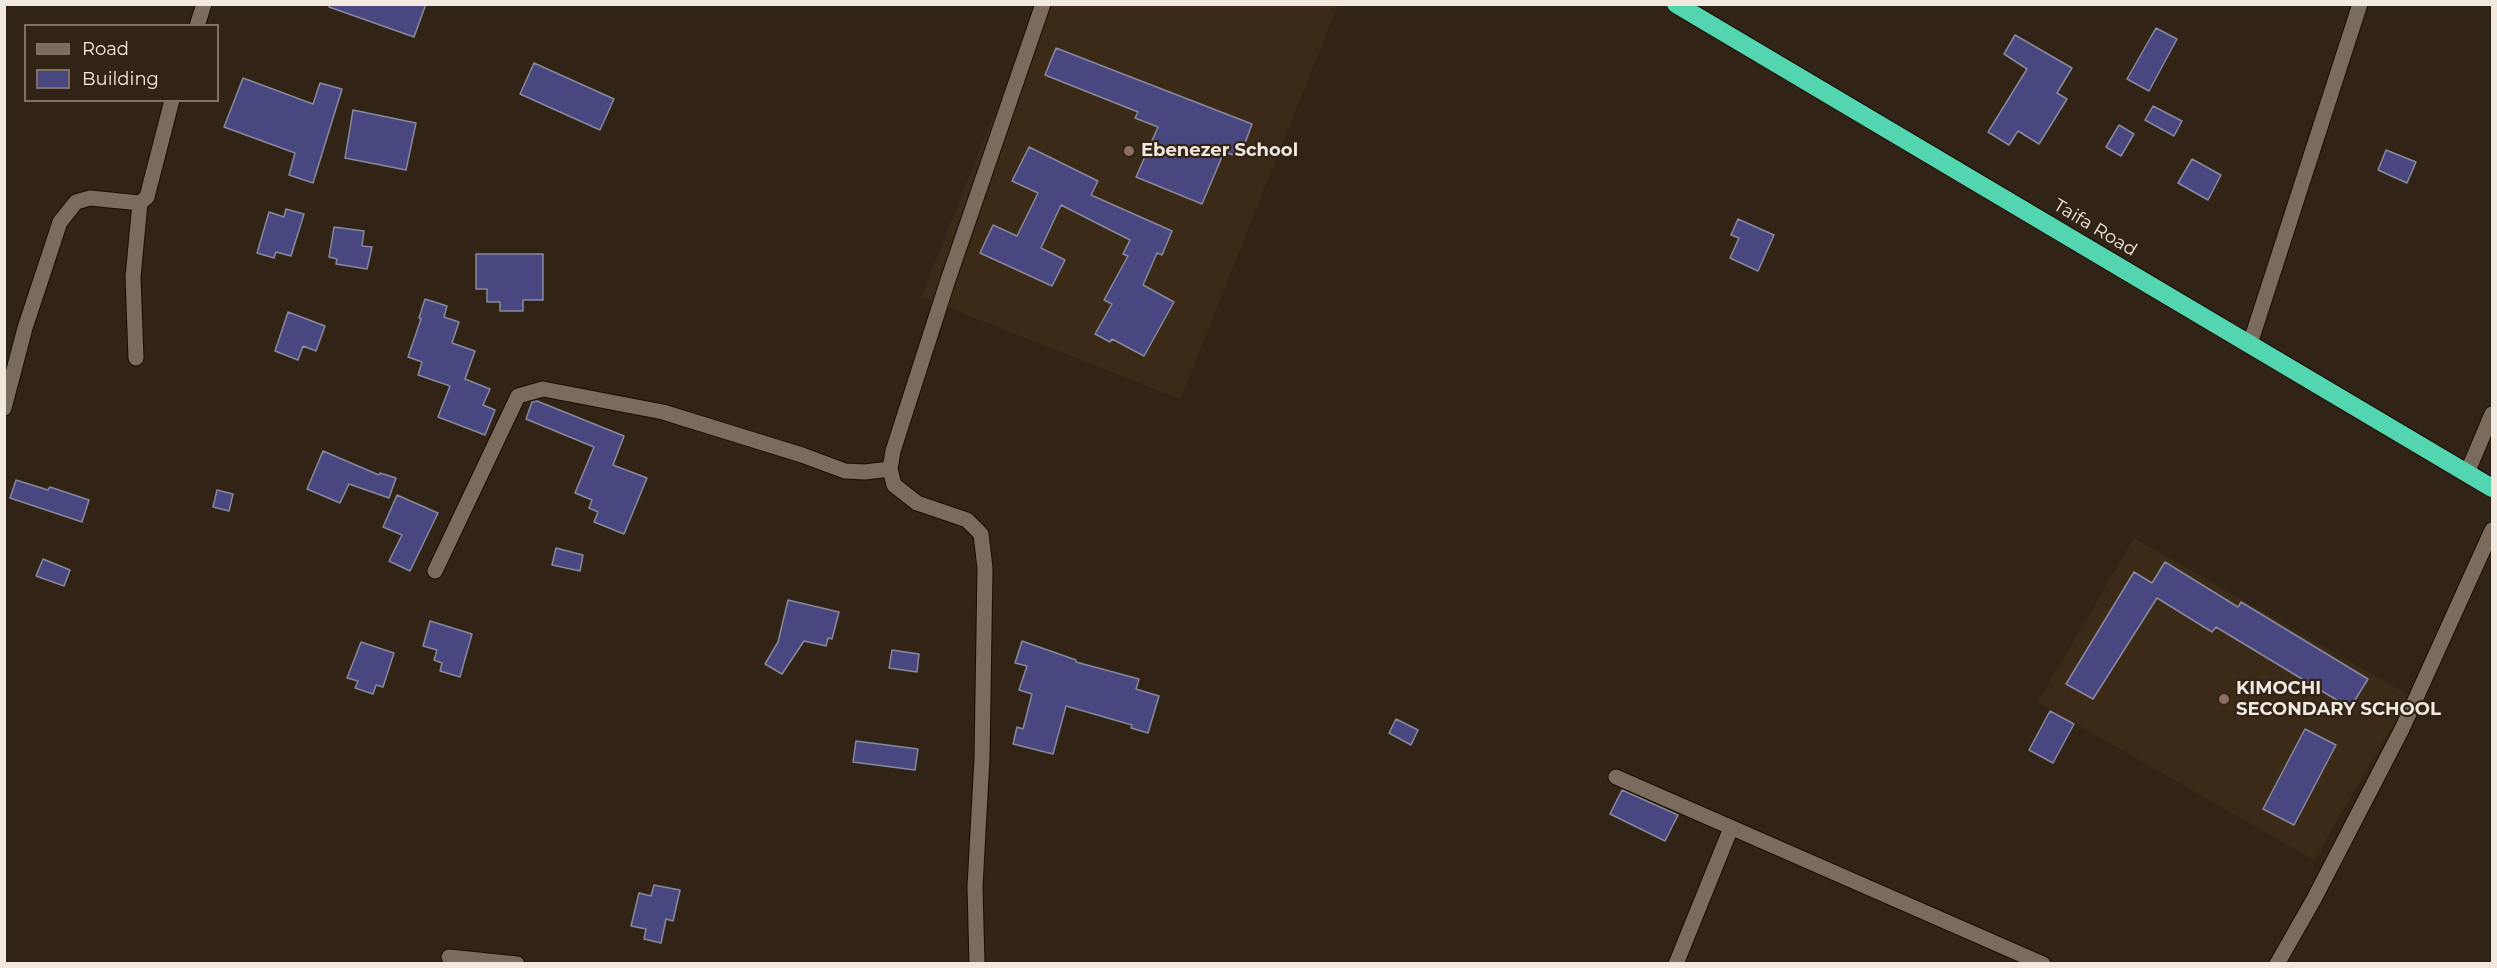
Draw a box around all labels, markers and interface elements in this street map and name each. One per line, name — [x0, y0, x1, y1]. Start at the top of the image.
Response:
legend — [24, 24, 219, 102]
text: Road — [82, 38, 129, 60]
text: Building — [82, 68, 159, 90]
place label: Ebenezer School — [1141, 140, 1298, 162]
marker: Ebenezer School — [1122, 144, 1136, 158]
street label: Taifa Road — [2049, 195, 2141, 261]
place label: KIMOCHI SECONDARY SCHOOL — [2236, 678, 2441, 720]
marker: KIMOCHI SECONDARY SCHOOL — [2217, 692, 2231, 706]

